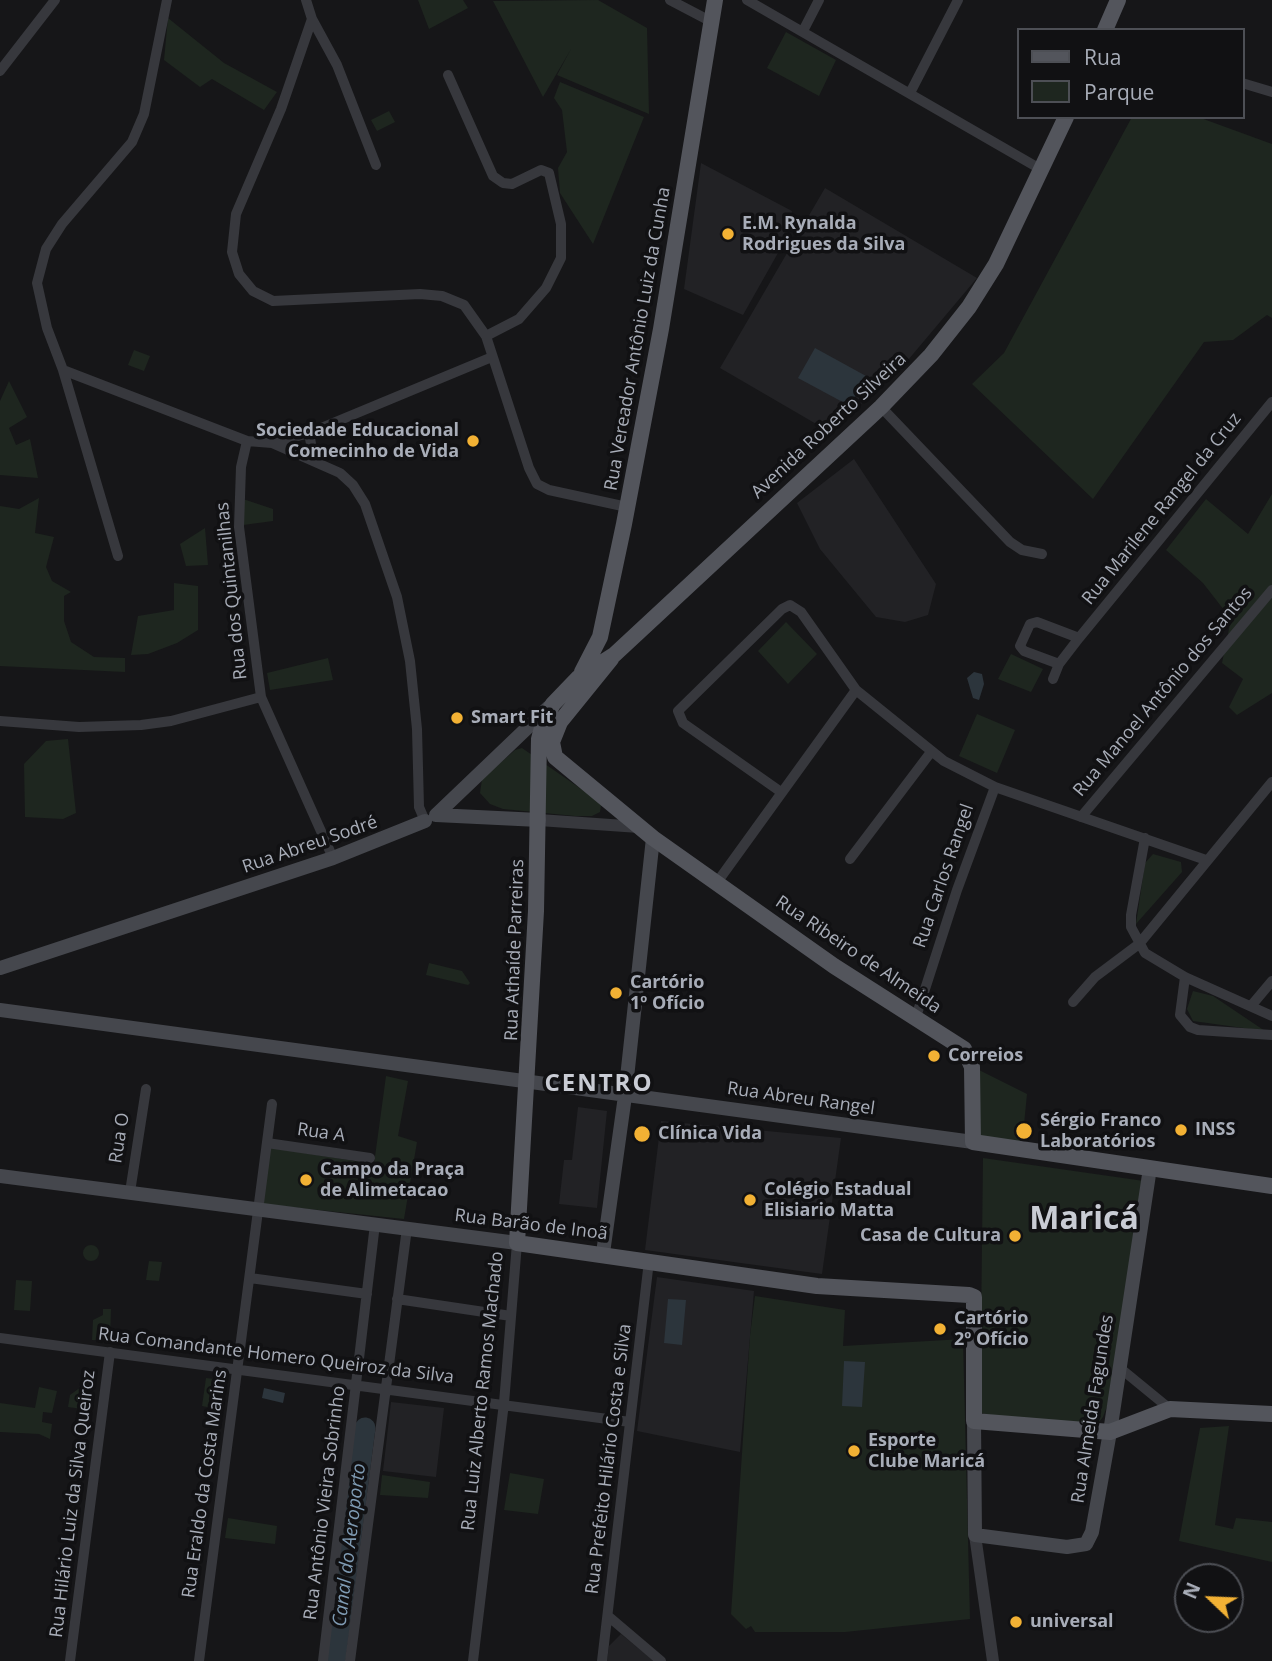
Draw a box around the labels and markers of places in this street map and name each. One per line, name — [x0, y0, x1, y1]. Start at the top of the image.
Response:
place label: E.M. Rynalda Rodrigues da Silva — [742, 213, 905, 256]
marker: E.M. Rynalda Rodrigues da Silva — [720, 226, 736, 242]
place label: Sociedade Educacional Comecinho de Vida — [256, 420, 459, 462]
marker: Sociedade Educacional Comecinho de Vida — [465, 433, 481, 449]
place label: Smart Fit — [471, 707, 553, 729]
marker: Smart Fit — [449, 710, 465, 726]
place label: Cartório 1º Ofício — [630, 972, 705, 1014]
marker: Cartório 1º Ofício — [608, 985, 624, 1001]
place label: Correios — [948, 1045, 1023, 1067]
marker: Correios — [926, 1048, 942, 1064]
place label: Sérgio Franco Laboratórios — [1040, 1110, 1161, 1152]
place label: INSS — [1195, 1119, 1235, 1141]
marker: Sérgio Franco Laboratórios — [1014, 1121, 1034, 1141]
marker: INSS — [1173, 1122, 1189, 1138]
place label: Clínica Vida — [658, 1123, 762, 1145]
marker: Clínica Vida — [632, 1124, 652, 1144]
place label: Campo da Praça de Alimetacao — [320, 1159, 465, 1202]
marker: Campo da Praça de Alimetacao — [298, 1172, 314, 1188]
place label: Colégio Estadual Elisiario Matta — [764, 1179, 912, 1222]
marker: Colégio Estadual Elisiario Matta — [742, 1192, 758, 1208]
place label: Casa de Cultura — [860, 1225, 1001, 1247]
marker: Casa de Cultura — [1007, 1228, 1023, 1244]
place label: Cartório 2º Ofício — [954, 1308, 1029, 1350]
marker: Cartório 2º Ofício — [932, 1321, 948, 1337]
place label: Esporte Clube Maricá — [868, 1430, 985, 1472]
marker: Esporte Clube Maricá — [846, 1443, 862, 1459]
place label: universal — [1030, 1611, 1114, 1633]
marker: universal — [1008, 1614, 1024, 1630]

